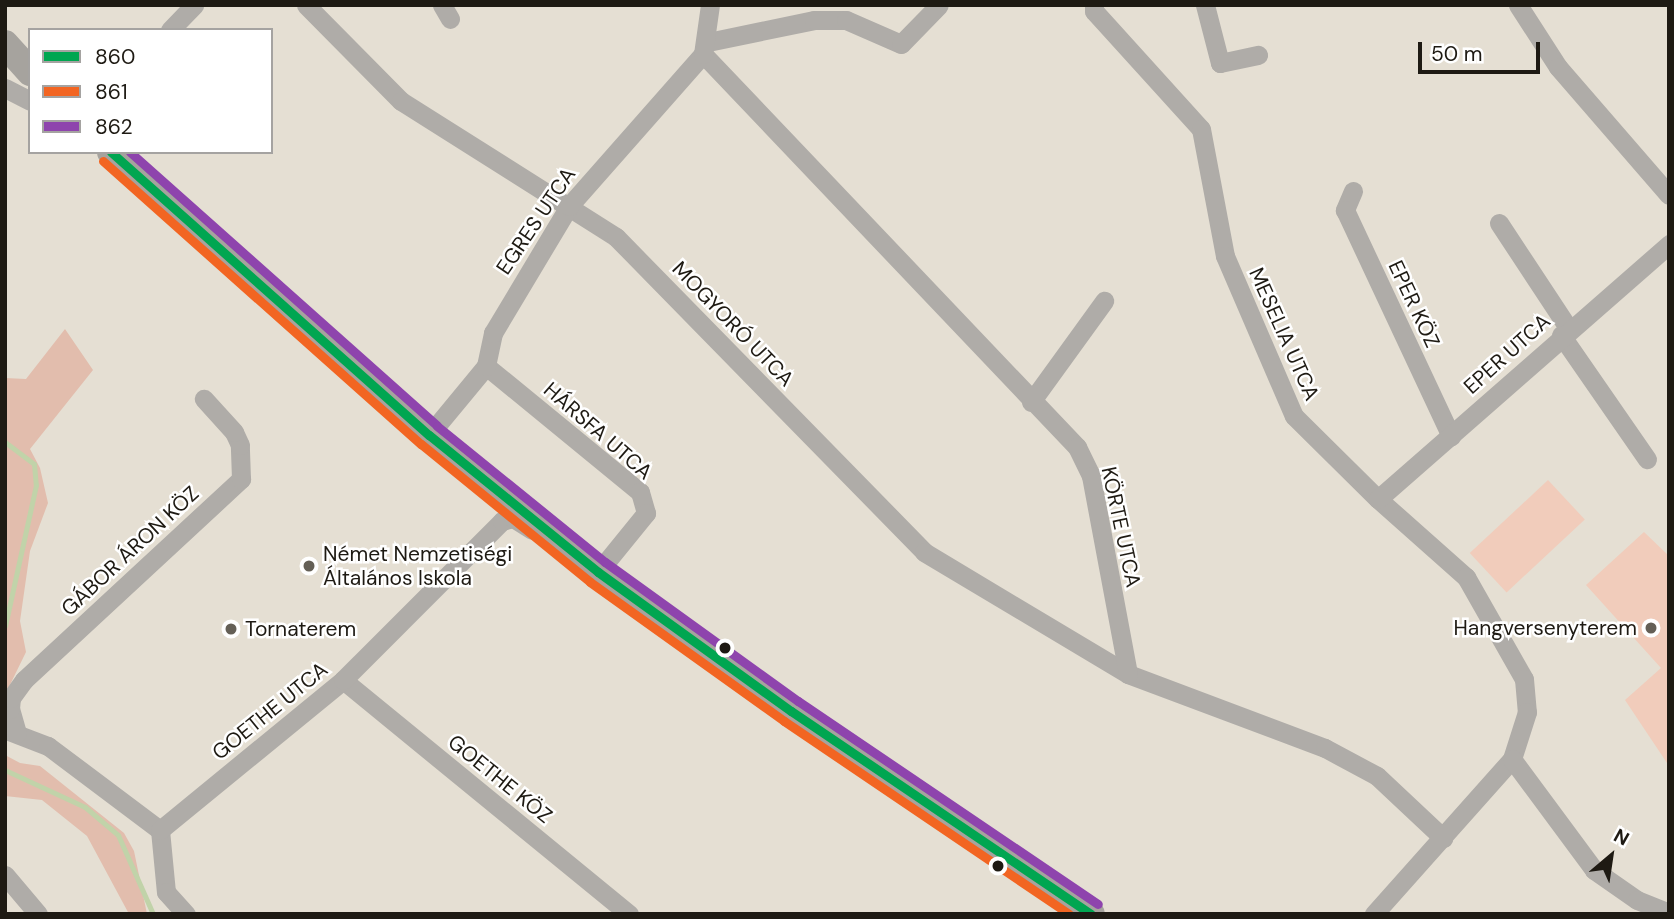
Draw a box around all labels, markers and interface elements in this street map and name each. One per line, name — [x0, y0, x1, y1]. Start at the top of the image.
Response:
legend — [28, 28, 273, 154]
scale bar — [1422, 28, 1544, 72]
text: 50 m — [1431, 40, 1482, 68]
text: 860 — [95, 43, 135, 71]
text: 861 — [95, 78, 128, 106]
text: 862 — [95, 113, 133, 141]
street label: EGRES UTCA — [491, 163, 581, 279]
street label: MOGYORÓ UTCA — [667, 256, 799, 392]
street label: EPER KÖZ — [1383, 257, 1445, 351]
street label: MESELIA UTCA — [1244, 264, 1324, 404]
street label: EPER UTCA — [1459, 309, 1555, 399]
street label: HÁRSFA UTCA — [539, 377, 657, 485]
street label: KÖRTE UTCA — [1096, 464, 1146, 590]
street label: GÁBOR ÁRON KÖZ — [56, 481, 204, 621]
place label: Német Nemzetiségi Általános Iskola — [323, 541, 512, 591]
marker: Német Nemzetiségi Általános Iskola — [301, 558, 317, 574]
place label: Hangversenyterem — [1453, 615, 1637, 641]
place label: Tornaterem — [245, 616, 356, 642]
marker: Hangversenyterem — [1643, 620, 1659, 636]
marker: Tornaterem — [223, 621, 239, 637]
unlabelled marker — [718, 641, 732, 655]
street label: GOETHE UTCA — [207, 657, 333, 765]
street label: GOETHE KÖZ — [443, 729, 557, 829]
north arrow — [1576, 821, 1646, 891]
text: N — [1609, 823, 1634, 851]
unlabelled marker — [991, 859, 1005, 873]

